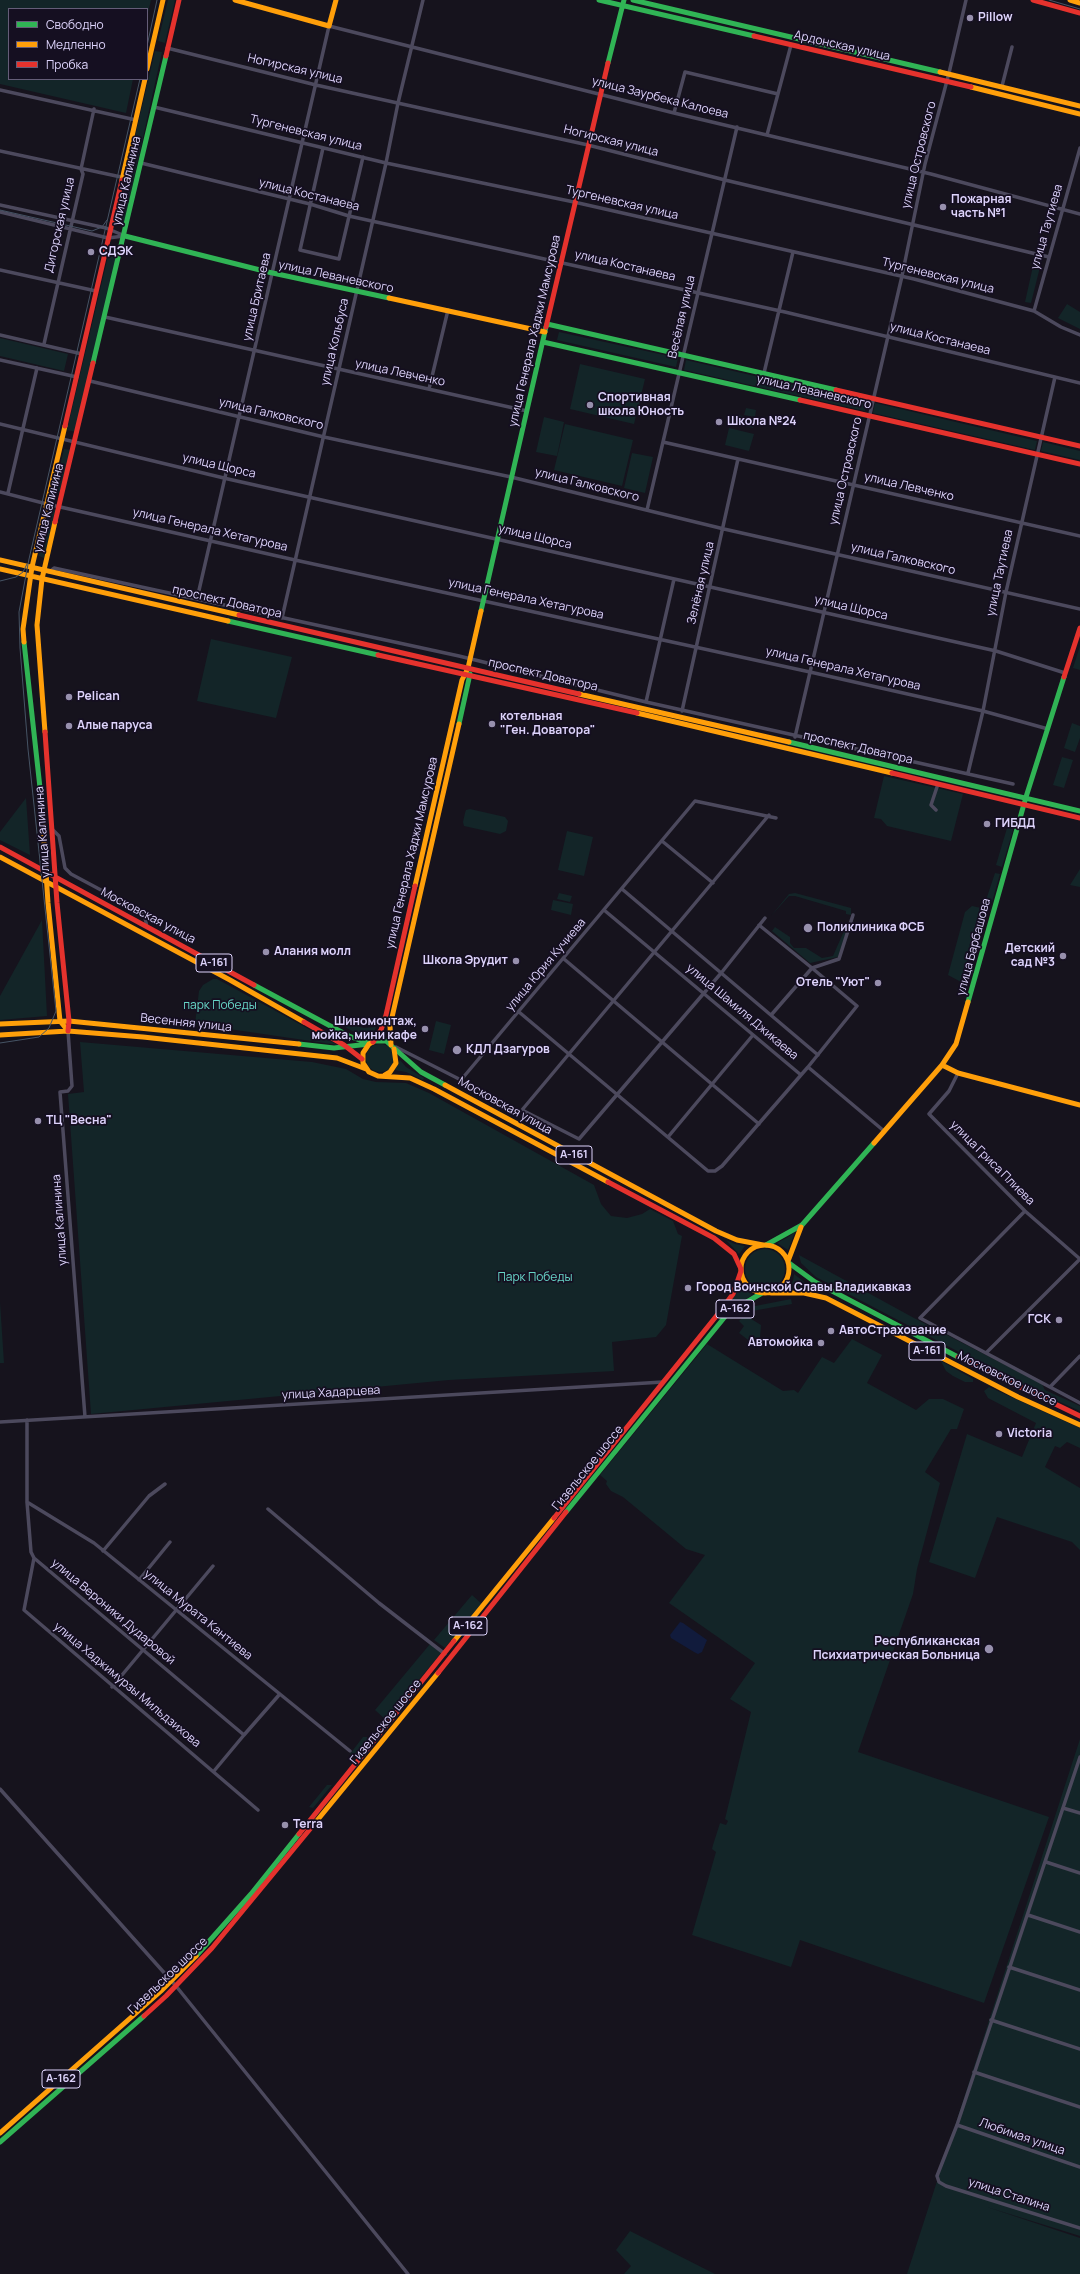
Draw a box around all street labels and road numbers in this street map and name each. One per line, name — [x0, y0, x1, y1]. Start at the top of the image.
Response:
street label: Ардонская улица — [793, 28, 891, 64]
street label: Ногирская улица — [246, 51, 344, 87]
street label: улица Заурбека Калоева — [590, 74, 730, 122]
street label: улица Островского — [899, 100, 939, 210]
street label: Тургеневская улица — [248, 112, 364, 154]
street label: Ногирская улица — [562, 122, 660, 160]
street label: улица Калинина — [110, 135, 144, 227]
street label: Дигорская улица — [42, 176, 78, 274]
street label: улица Костанаева — [257, 176, 361, 214]
street label: Тургеневская улица — [564, 183, 680, 223]
street label: улица Таутиева — [1028, 183, 1066, 271]
street label: улица Генерала Хаджи Мамсурова — [506, 234, 564, 428]
street label: улица Костанаева — [573, 247, 677, 285]
street label: улица Бритаева — [240, 251, 274, 343]
street label: Тургеневская улица — [880, 255, 996, 297]
street label: улица Леваневского — [277, 258, 395, 296]
street label: Весёлая улица — [665, 274, 699, 360]
street label: улица Кольбуса — [318, 297, 352, 387]
street label: улица Костанаева — [888, 320, 992, 358]
street label: улица Левченко — [354, 356, 446, 390]
street label: улица Леваневского — [755, 372, 873, 412]
street label: улица Галковского — [217, 395, 325, 433]
street label: улица Островского — [827, 416, 865, 526]
street label: улица Щорса — [181, 451, 257, 481]
street label: улица Калинина — [31, 462, 67, 554]
street label: улица Галковского — [533, 465, 641, 505]
street label: улица Левченко — [863, 470, 955, 504]
street label: улица Генерала Хетагурова — [131, 505, 289, 555]
street label: улица Щорса — [497, 522, 573, 552]
street label: улица Таутиева — [984, 528, 1016, 618]
street label: Зелёная улица — [684, 540, 718, 626]
street label: улица Галковского — [849, 540, 957, 578]
street label: улица Генерала Хетагурова — [447, 575, 605, 623]
street label: проспект Доватора — [171, 582, 283, 622]
street label: улица Щорса — [813, 593, 889, 623]
street label: улица Генерала Хетагурова — [764, 644, 922, 694]
street label: проспект Доватора — [487, 655, 599, 695]
street label: проспект Доватора — [802, 728, 914, 768]
street label: улица Генерала Хаджи Мамсурова — [383, 756, 441, 950]
street label: улица Калинина — [33, 786, 53, 878]
street label: Московская улица — [98, 885, 198, 947]
street label: улица Барбашова — [954, 897, 994, 997]
street label: улица Юрия Кучиева — [503, 916, 589, 1014]
road number: А-161 — [196, 954, 232, 972]
street label: улица Шамиля Джикаева — [683, 961, 801, 1063]
street label: Весенняя улица — [140, 1011, 232, 1035]
street label: Московская улица — [455, 1074, 555, 1138]
street label: улица Гриса Плиева — [947, 1118, 1037, 1208]
road number: А-161 — [556, 1146, 592, 1164]
street label: улица Калинина — [50, 1174, 70, 1266]
road number: А-162 — [716, 1300, 754, 1318]
road number: А-161 — [909, 1342, 945, 1360]
street label: Московское шоссе — [955, 1349, 1059, 1409]
street label: улица Хадарцева — [281, 1383, 381, 1403]
street label: Гизельское шоссе — [549, 1423, 627, 1513]
street label: улица Вероники Дударовой — [48, 1556, 178, 1668]
street label: улица Мурата Кантиева — [141, 1567, 255, 1663]
road number: А-162 — [449, 1617, 487, 1635]
street label: улица Хаджимурзы Мильдзихова — [51, 1619, 203, 1751]
street label: Гизельское шоссе — [347, 1677, 425, 1767]
street label: Гизельское шоссе — [125, 1934, 211, 2018]
road number: А-162 — [42, 2070, 80, 2088]
street label: Любимая улица — [977, 2116, 1067, 2158]
street label: улица Сталина — [966, 2175, 1052, 2215]

